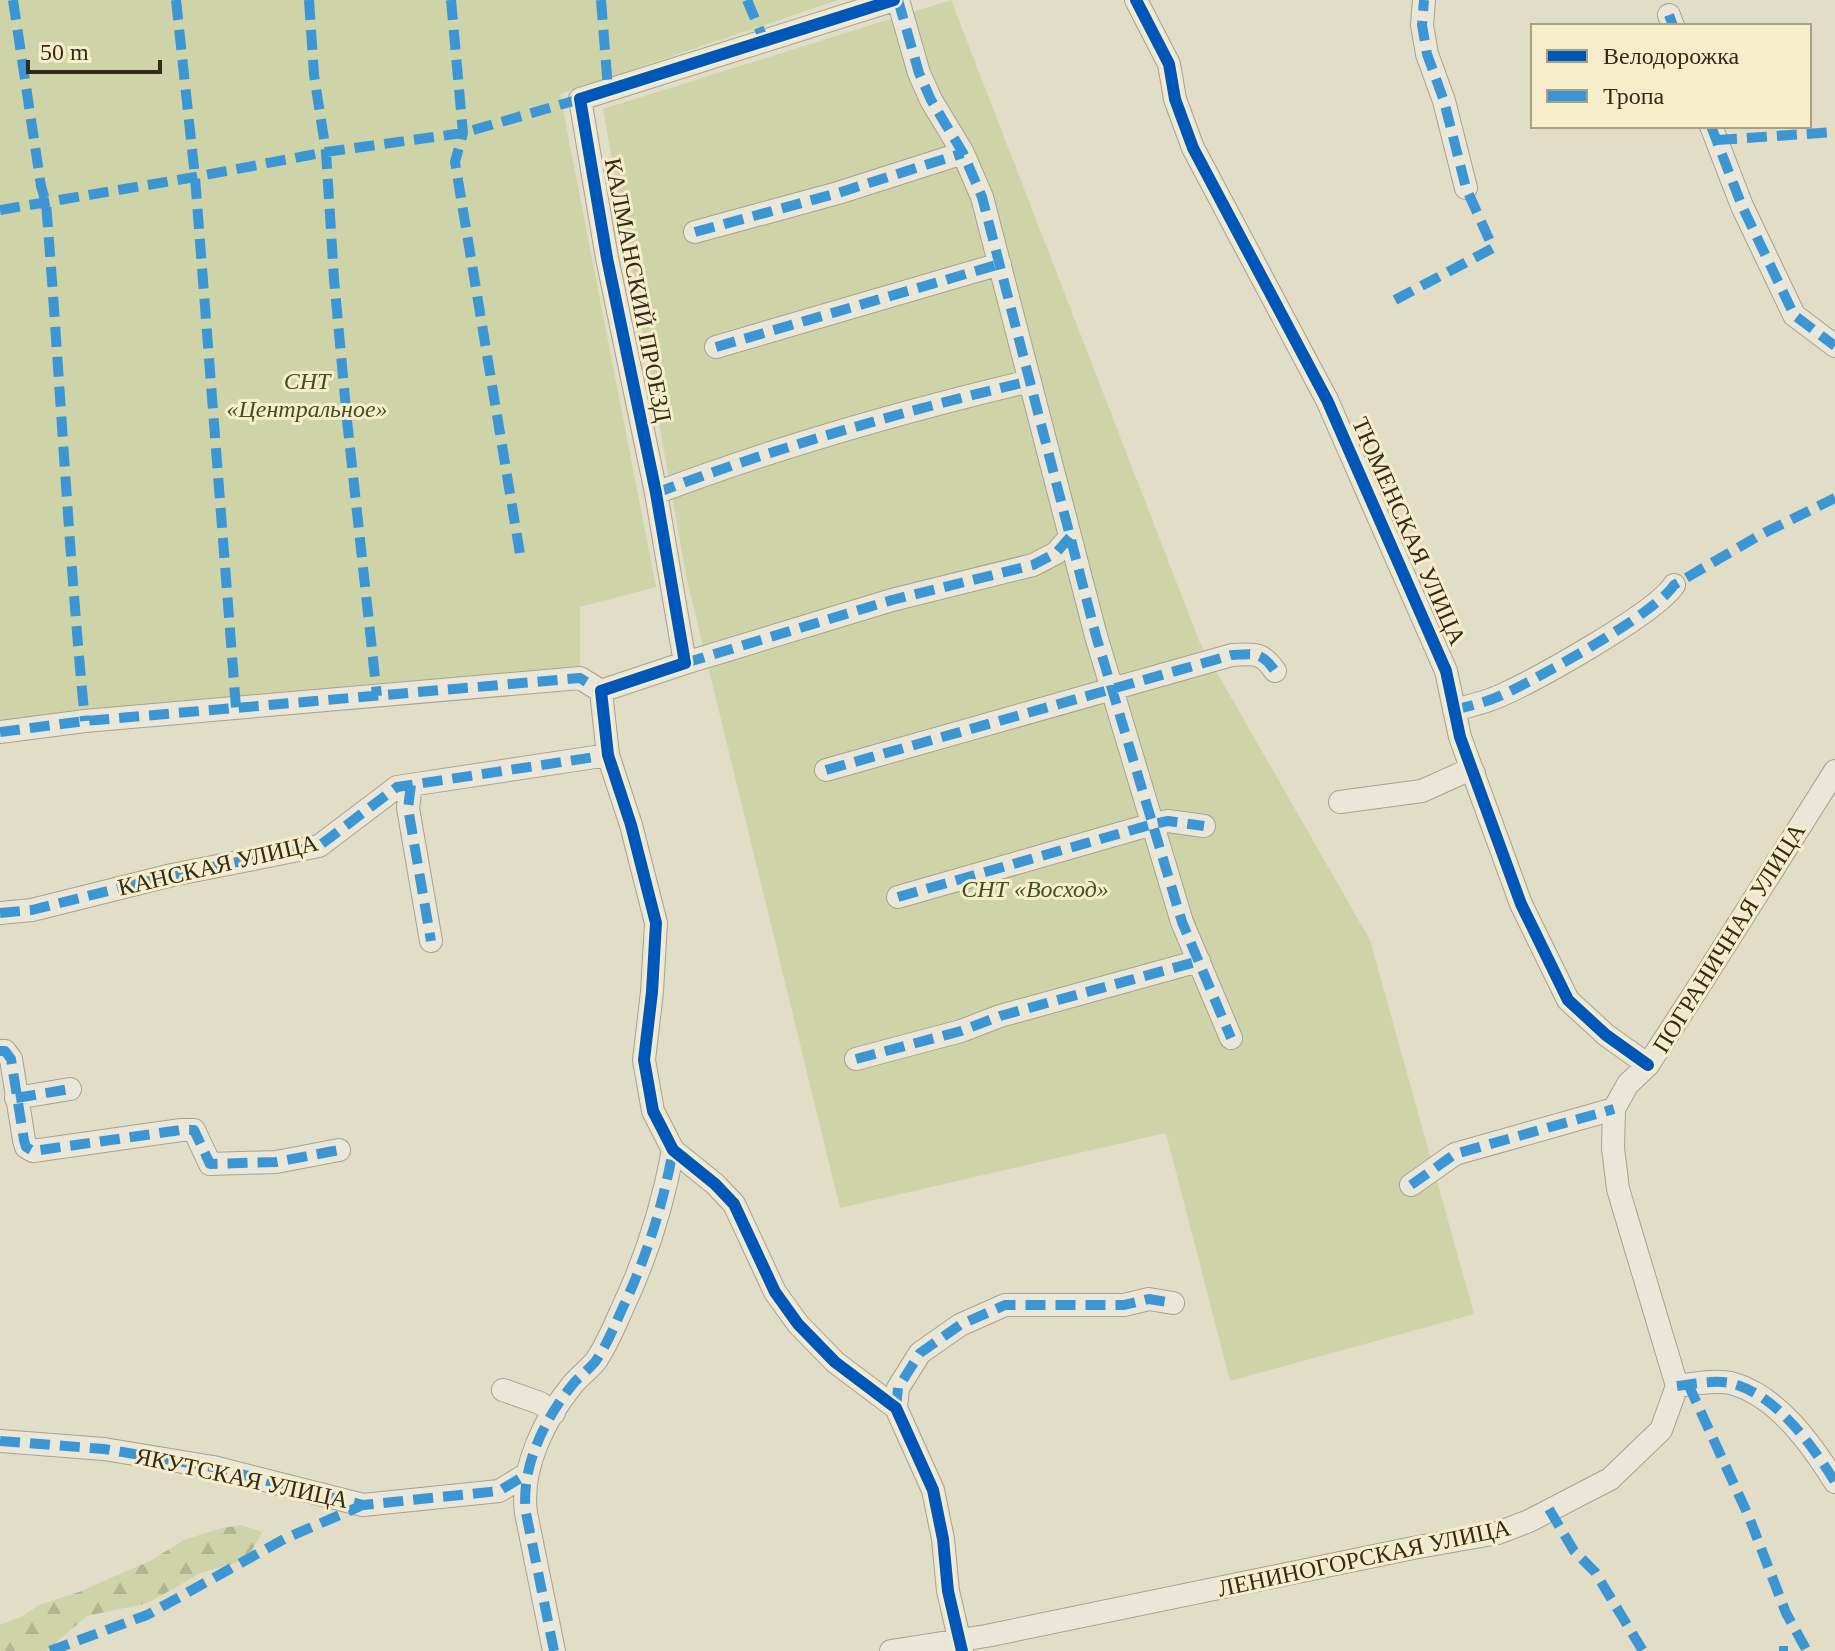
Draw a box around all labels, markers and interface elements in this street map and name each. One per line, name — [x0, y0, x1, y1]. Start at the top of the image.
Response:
scale bar — [28, 24, 160, 74]
legend — [1531, 24, 1811, 128]
text: 50 m — [40, 39, 89, 65]
text: Велодорожка — [1603, 43, 1739, 69]
text: Тропа — [1603, 83, 1665, 109]
street label: КАЛМАНСКИЙ ПРОЕЗД — [600, 156, 676, 424]
park label: СНТ «Центральное» — [226, 368, 388, 422]
street label: ТЮМЕНСКАЯ УЛИЦА — [1347, 413, 1471, 650]
street label: ПОГРАНИЧНАЯ УЛИЦА — [1648, 818, 1811, 1058]
street label: КАНСКАЯ УЛИЦА — [115, 829, 321, 901]
park label: СНТ «Восход» — [961, 876, 1109, 902]
street label: ЯКУТСКАЯ УЛИЦА — [133, 1443, 352, 1513]
street label: ЛЕНИНОГОРСКАЯ УЛИЦА — [1215, 1514, 1513, 1602]

